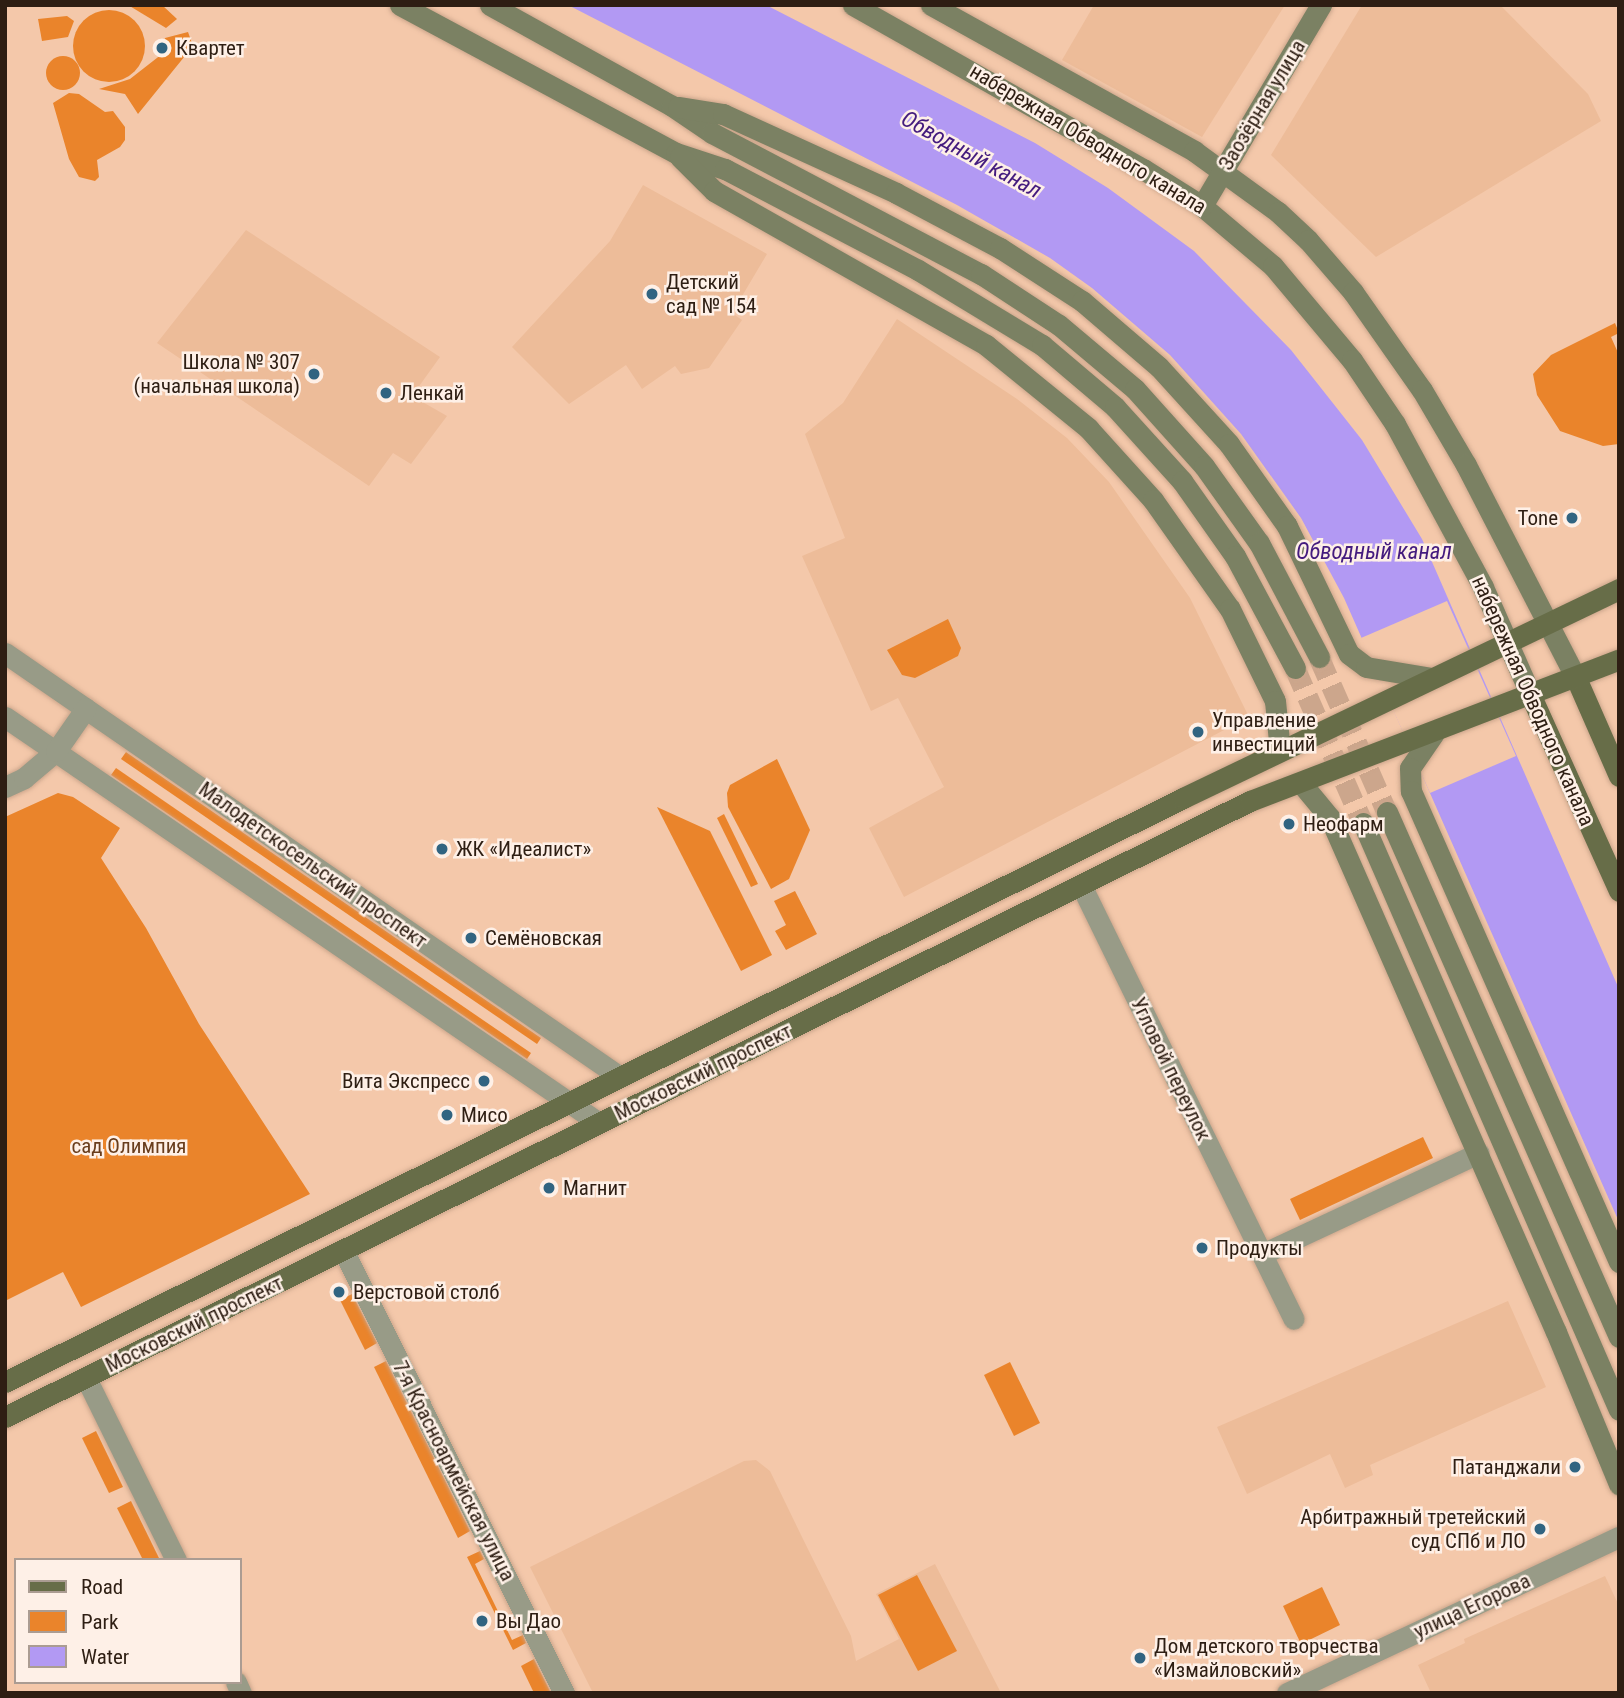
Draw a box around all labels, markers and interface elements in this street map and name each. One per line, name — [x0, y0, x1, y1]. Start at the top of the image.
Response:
place label: Квартет — [176, 35, 245, 61]
street label: Заозёрная улица — [1213, 35, 1311, 175]
marker: Квартет — [154, 40, 170, 56]
street label: набережная Обводного канала — [965, 58, 1211, 220]
water label: Обводный канал — [896, 105, 1046, 205]
place label: Детский сад № 154 — [666, 269, 756, 319]
marker: Детский сад № 154 — [644, 286, 660, 302]
place label: Школа № 307 (начальная школа) — [134, 349, 300, 399]
marker: Школа № 307 (начальная школа) — [306, 366, 322, 382]
place label: Ленкай — [400, 380, 464, 406]
marker: Ленкай — [378, 385, 394, 401]
place label: Tone — [1518, 505, 1558, 531]
marker: Tone — [1564, 510, 1580, 526]
water label: Обводный канал — [1296, 538, 1452, 566]
street label: набережная Обводного канала — [1466, 572, 1600, 830]
place label: Управление инвестиций — [1212, 707, 1316, 757]
marker: Управление инвестиций — [1190, 724, 1206, 740]
street label: Малодетскосельский проспект — [194, 776, 432, 954]
place label: Неофарм — [1303, 811, 1384, 837]
marker: Неофарм — [1281, 816, 1297, 832]
place label: ЖК «Идеалист» — [456, 836, 591, 862]
marker: ЖК «Идеалист» — [434, 841, 450, 857]
place label: Семёновская — [485, 925, 602, 951]
marker: Семёновская — [463, 930, 479, 946]
street label: Угловой переулок — [1125, 993, 1217, 1145]
street label: Московский проспект — [610, 1018, 796, 1126]
place label: Вита Экспресс — [342, 1068, 470, 1094]
marker: Вита Экспресс — [476, 1073, 492, 1089]
place label: Мисо — [461, 1102, 508, 1128]
marker: Мисо — [439, 1107, 455, 1123]
park label: сад Олимпия — [72, 1133, 186, 1159]
place label: Магнит — [563, 1175, 627, 1201]
marker: Магнит — [541, 1180, 557, 1196]
place label: Продукты — [1216, 1235, 1303, 1261]
marker: Продукты — [1194, 1240, 1210, 1256]
street label: Московский проспект — [101, 1270, 287, 1378]
place label: Верстовой столб — [353, 1279, 500, 1305]
marker: Верстовой столб — [331, 1284, 347, 1300]
street label: 7-я Красноармейская улица — [387, 1357, 521, 1585]
place label: Патанджали — [1452, 1454, 1561, 1480]
marker: Патанджали — [1567, 1459, 1583, 1475]
place label: Арбитражный третейский суд СПб и ЛО — [1300, 1504, 1526, 1554]
marker: Арбитражный третейский суд СПб и ЛО — [1532, 1521, 1548, 1537]
legend — [14, 1558, 242, 1684]
street label: улица Егорова — [1410, 1568, 1534, 1644]
text: Road — [81, 1575, 123, 1599]
place label: Вы Дао — [496, 1608, 561, 1634]
text: Park — [81, 1610, 118, 1634]
marker: Вы Дао — [474, 1613, 490, 1629]
place label: Дом детского творчества «Измайловский» — [1154, 1633, 1379, 1683]
text: Water — [81, 1645, 129, 1669]
marker: Дом детского творчества «Измайловский» — [1132, 1650, 1148, 1666]

